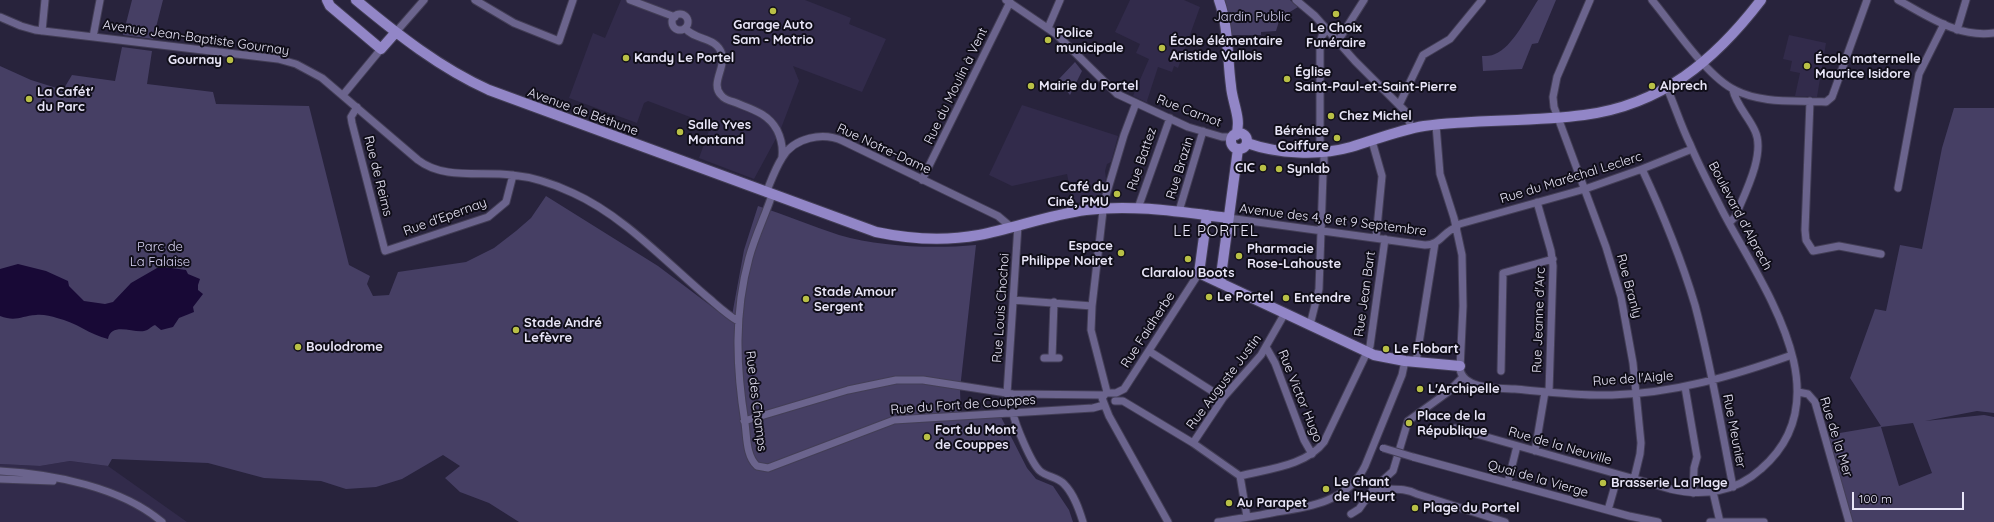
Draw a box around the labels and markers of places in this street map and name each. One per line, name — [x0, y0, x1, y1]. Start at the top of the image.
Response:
marker: Garage Auto Sam - Motrio — [768, 6, 778, 16]
marker: Le Choix Funéraire — [1331, 9, 1341, 19]
place label: Garage Auto Sam - Motrio — [732, 17, 814, 48]
place label: Le Choix Funéraire — [1306, 20, 1366, 51]
place label: Police municipale — [1056, 25, 1124, 56]
place label: École élémentaire Aristide Vallois — [1170, 33, 1283, 64]
marker: Police municipale — [1043, 35, 1053, 45]
marker: École élémentaire Aristide Vallois — [1157, 43, 1167, 53]
place label: Kandy Le Portel — [634, 50, 734, 66]
place label: École maternelle Maurice Isidore — [1815, 51, 1921, 82]
place label: Gournay — [168, 52, 222, 68]
marker: Kandy Le Portel — [621, 53, 631, 63]
marker: Gournay — [225, 55, 235, 65]
marker: École maternelle Maurice Isidore — [1802, 61, 1812, 71]
place label: Église Saint-Paul-et-Saint-Pierre — [1295, 64, 1457, 95]
marker: Église Saint-Paul-et-Saint-Pierre — [1282, 74, 1292, 84]
place label: Mairie du Portel — [1039, 78, 1138, 94]
place label: Alprech — [1660, 78, 1707, 94]
marker: Mairie du Portel — [1026, 81, 1036, 91]
marker: Alprech — [1647, 81, 1657, 91]
place label: La Cafét' du Parc — [37, 84, 93, 115]
marker: La Cafét' du Parc — [24, 94, 34, 104]
place label: Chez Michel — [1339, 108, 1412, 124]
marker: Chez Michel — [1326, 111, 1336, 121]
place label: Salle Yves Montand — [688, 117, 751, 148]
place label: Bérénice Coiffure — [1275, 123, 1329, 154]
marker: Salle Yves Montand — [675, 127, 685, 137]
marker: Bérénice Coiffure — [1332, 133, 1342, 143]
place label: CIC — [1235, 160, 1255, 176]
place label: Synlab — [1287, 161, 1330, 177]
marker: CIC — [1258, 163, 1268, 173]
marker: Synlab — [1274, 164, 1284, 174]
place label: Café du Ciné, PMU — [1047, 179, 1109, 210]
marker: Café du Ciné, PMU — [1112, 189, 1122, 199]
place label: Espace Philippe Noiret — [1021, 238, 1113, 269]
place label: Pharmacie Rose-Lahouste — [1247, 241, 1341, 272]
marker: Espace Philippe Noiret — [1116, 248, 1126, 258]
marker: Pharmacie Rose-Lahouste — [1234, 251, 1244, 261]
marker: Claralou Boots — [1183, 254, 1193, 264]
place label: Claralou Boots — [1142, 265, 1234, 281]
place label: Stade Amour Sergent — [814, 284, 896, 315]
place label: Le Portel — [1217, 289, 1274, 305]
place label: Entendre — [1294, 290, 1351, 306]
marker: Le Portel — [1204, 292, 1214, 302]
marker: Entendre — [1281, 293, 1291, 303]
marker: Stade Amour Sergent — [801, 294, 811, 304]
place label: Stade André Lefèvre — [524, 315, 602, 346]
marker: Stade André Lefèvre — [511, 325, 521, 335]
place label: Boulodrome — [306, 339, 383, 355]
place label: Le Flobart — [1394, 341, 1459, 357]
marker: Boulodrome — [293, 342, 303, 352]
marker: Le Flobart — [1381, 344, 1391, 354]
place label: L'Archipelle — [1428, 381, 1500, 397]
marker: L'Archipelle — [1415, 384, 1425, 394]
place label: Place de la République — [1417, 408, 1488, 439]
marker: Place de la République — [1404, 418, 1414, 428]
place label: Fort du Mont de Couppes — [935, 422, 1016, 453]
marker: Fort du Mont de Couppes — [922, 432, 932, 442]
place label: Le Chant de l'Heurt — [1334, 474, 1395, 505]
place label: Brasserie La Plage — [1611, 475, 1728, 491]
marker: Brasserie La Plage — [1598, 478, 1608, 488]
marker: Le Chant de l'Heurt — [1321, 484, 1331, 494]
place label: Au Parapet — [1237, 495, 1307, 511]
marker: Au Parapet — [1224, 498, 1234, 508]
place label: Plage du Portel — [1423, 500, 1519, 516]
marker: Plage du Portel — [1410, 503, 1420, 513]

